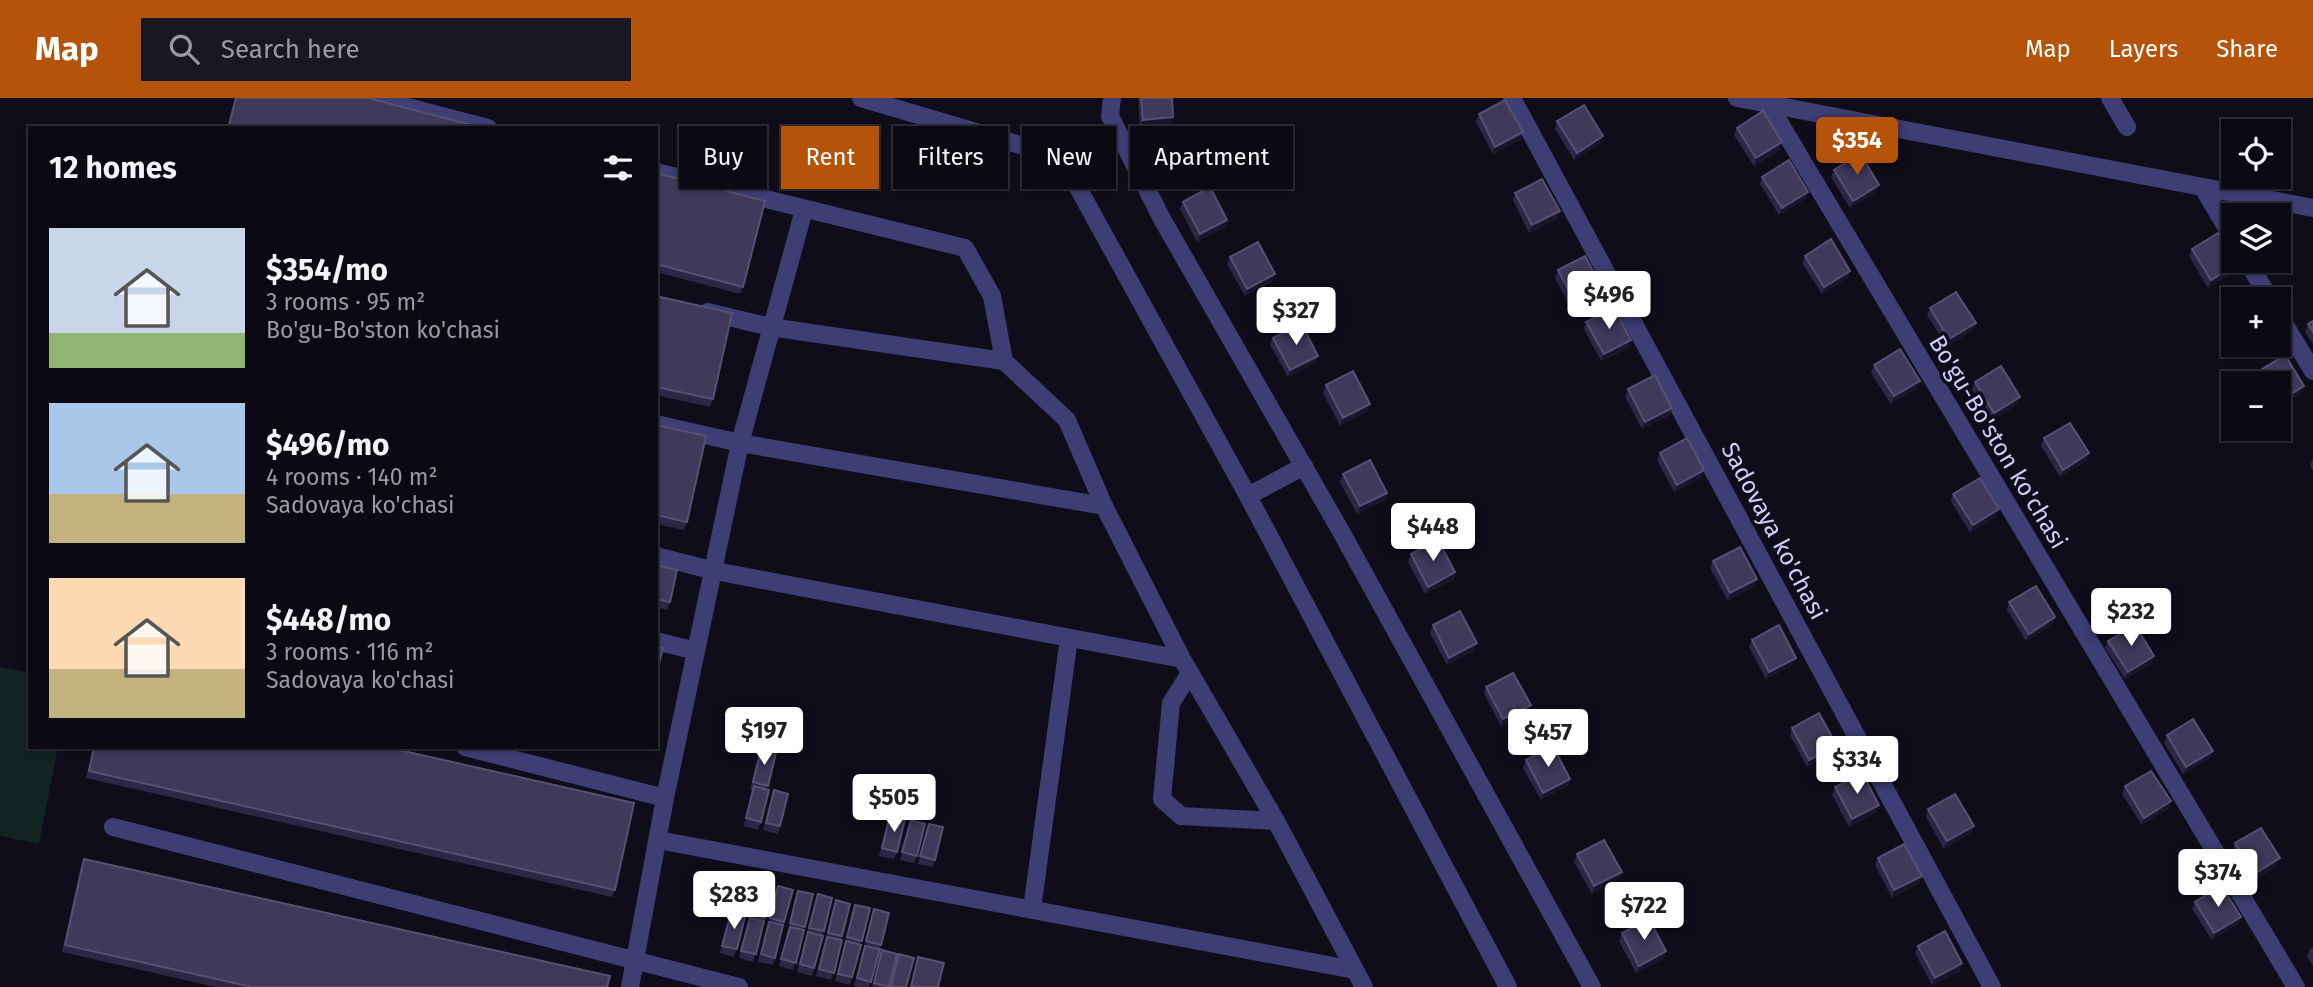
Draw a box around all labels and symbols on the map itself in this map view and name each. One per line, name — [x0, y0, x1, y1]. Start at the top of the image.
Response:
pin: $354 — [1816, 118, 1898, 177]
pin: $496 — [1568, 272, 1650, 331]
pin: $327 — [1255, 288, 1337, 347]
street label: Bo'gu-Bo'ston ko'chasi — [1923, 330, 2073, 554]
street label: Sadovaya ko'chasi — [1715, 438, 1833, 624]
pin: $448 — [1392, 504, 1474, 563]
pin: $232 — [2090, 588, 2172, 648]
pin: $197 — [723, 708, 805, 767]
pin: $457 — [1507, 710, 1589, 769]
pin: $334 — [1816, 736, 1898, 796]
pin: $505 — [853, 774, 935, 834]
pin: $374 — [2177, 850, 2259, 909]
pin: $283 — [693, 872, 775, 931]
pin: $722 — [1603, 882, 1685, 942]

